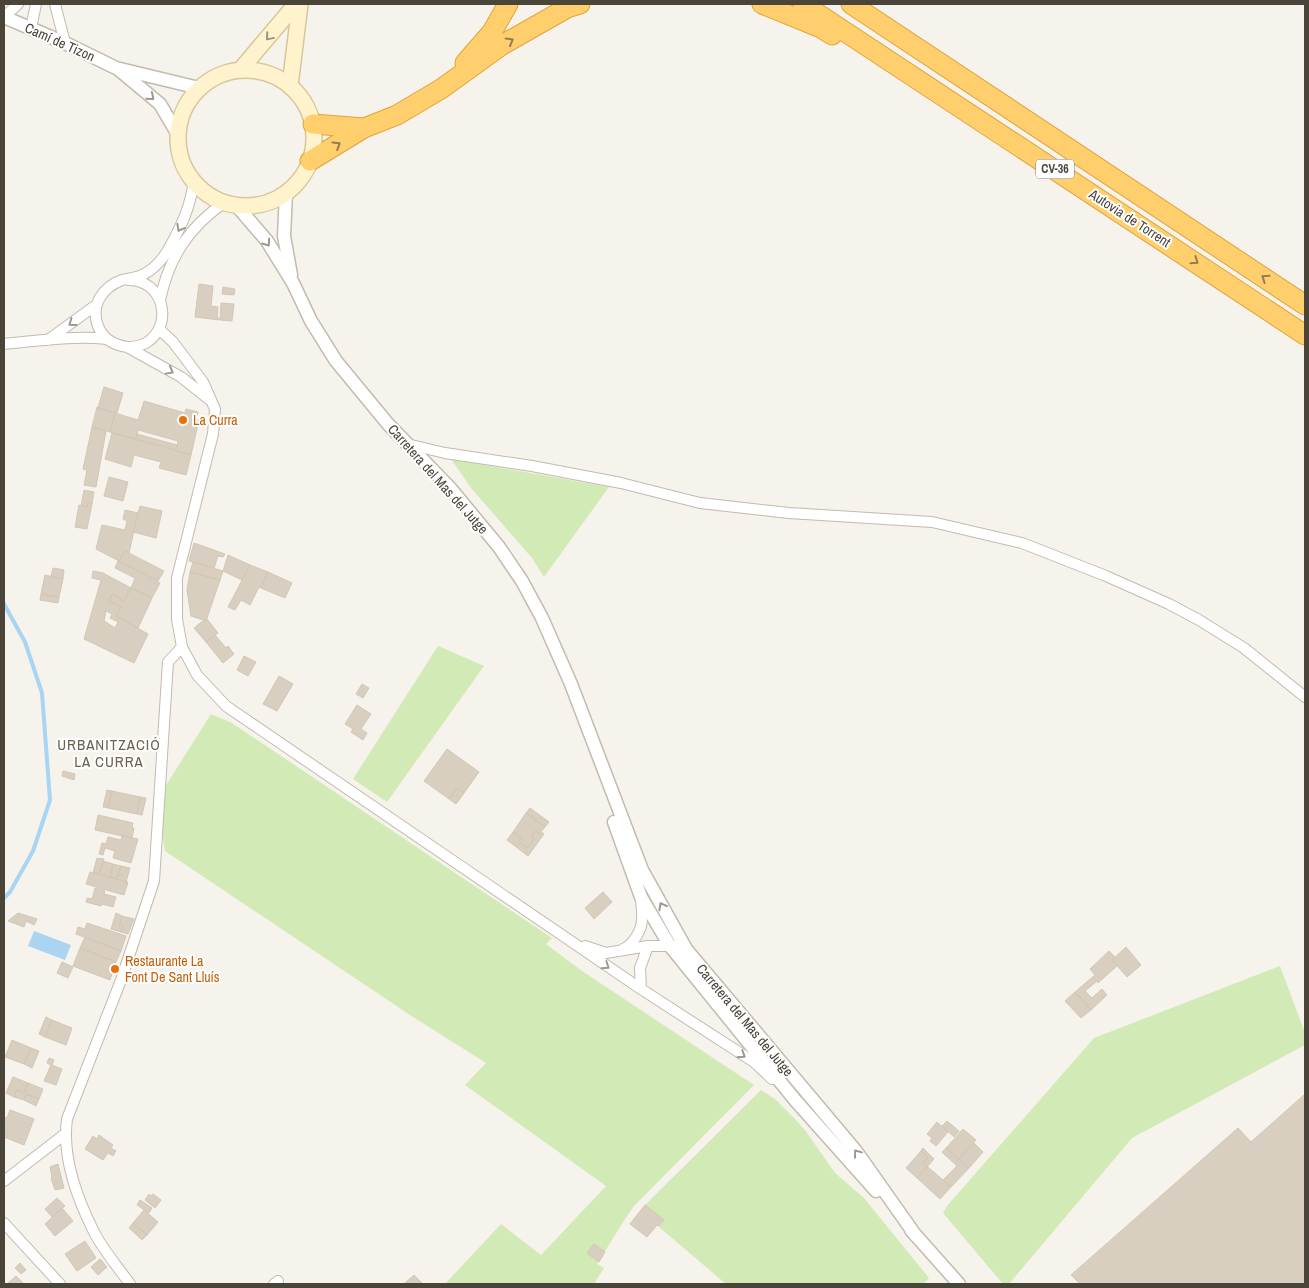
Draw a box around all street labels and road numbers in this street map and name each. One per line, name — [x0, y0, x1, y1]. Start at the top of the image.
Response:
street label: Camí de Tizon — [22, 19, 98, 65]
road number: CV-36 — [1036, 160, 1074, 178]
street label: Autovia de Torrent — [1085, 184, 1174, 251]
street label: Carretera del Mas del Jutge — [384, 420, 492, 538]
street label: Carretera del Mas del Jutge — [693, 960, 797, 1080]

